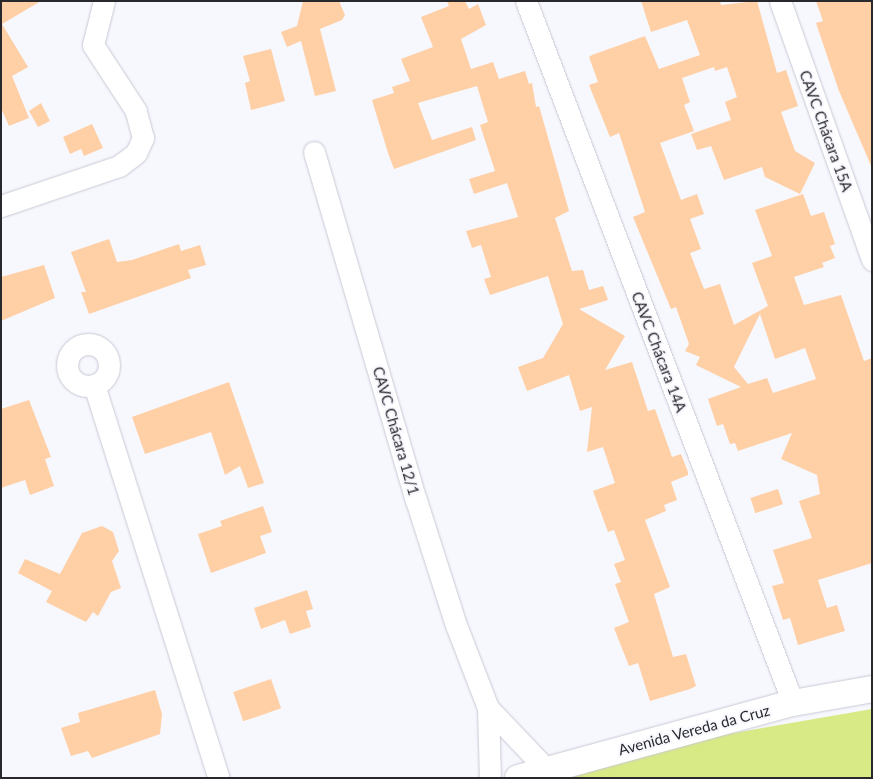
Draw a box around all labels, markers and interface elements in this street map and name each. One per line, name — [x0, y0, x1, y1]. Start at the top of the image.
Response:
street label: CAVC Chácara 15A — [796, 68, 856, 194]
street label: CAVC Chácara 14A — [628, 289, 690, 415]
street label: CAVC Chácara 12/1 — [369, 365, 423, 497]
street label: Avenida Vereda da Cruz — [616, 701, 772, 759]

